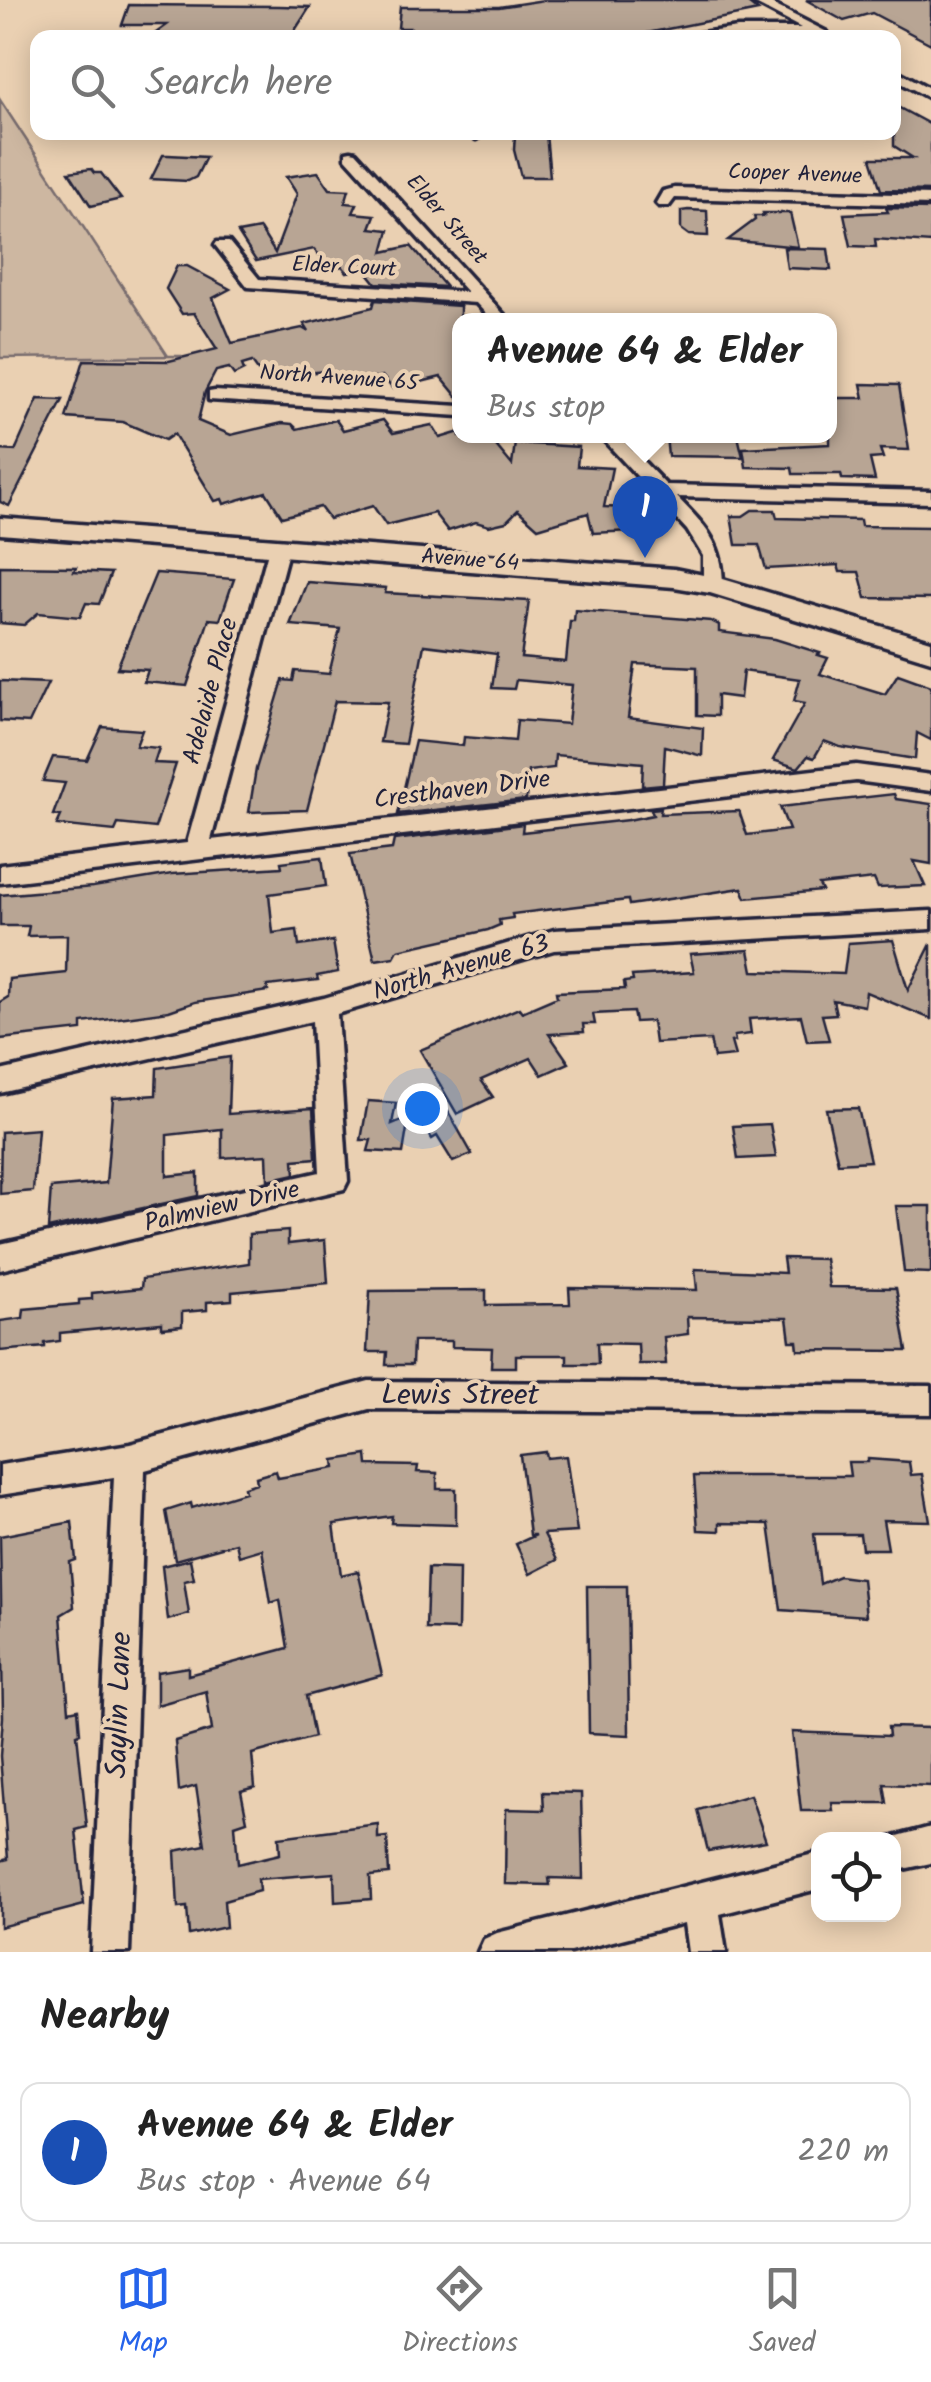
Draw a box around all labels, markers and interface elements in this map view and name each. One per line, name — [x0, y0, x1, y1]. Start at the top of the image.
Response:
search box — [30, 30, 901, 140]
text: Search here — [145, 55, 332, 115]
icon: search — [65, 58, 120, 113]
street label: Cooper Avenue — [727, 155, 863, 195]
street label: Elder Street — [396, 167, 496, 274]
street label: Elder Court — [291, 248, 398, 288]
popup — [452, 313, 837, 443]
text: Avenue 64 & Elder — [487, 323, 802, 383]
street label: North Avenue 65 — [259, 356, 421, 402]
text: Bus stop — [487, 383, 605, 434]
pin: 1 — [612, 476, 678, 558]
street label: Avenue 64 — [420, 540, 520, 582]
street label: Adelaide Place — [172, 613, 250, 769]
street label: Cresthaven Drive — [372, 759, 552, 821]
street label: North Avenue 63 — [368, 924, 554, 1012]
your location — [397, 1083, 448, 1134]
street label: Palmview Drive — [140, 1170, 304, 1244]
street label: Lewis Street — [381, 1372, 539, 1420]
street label: Saylin Lane — [93, 1631, 147, 1779]
map controls — [811, 1832, 901, 1922]
button: locate — [811, 1832, 901, 1922]
text: Nearby — [40, 1984, 169, 2051]
text: Avenue 64 & Elder — [137, 2097, 452, 2157]
text: 1 — [70, 2127, 79, 2178]
text: 220 m — [798, 2127, 889, 2178]
text: Bus stop · Avenue 64 — [137, 2157, 431, 2208]
tab: Map — [116, 2261, 171, 2366]
tab: Directions — [402, 2261, 518, 2366]
tab: Saved — [749, 2261, 815, 2366]

